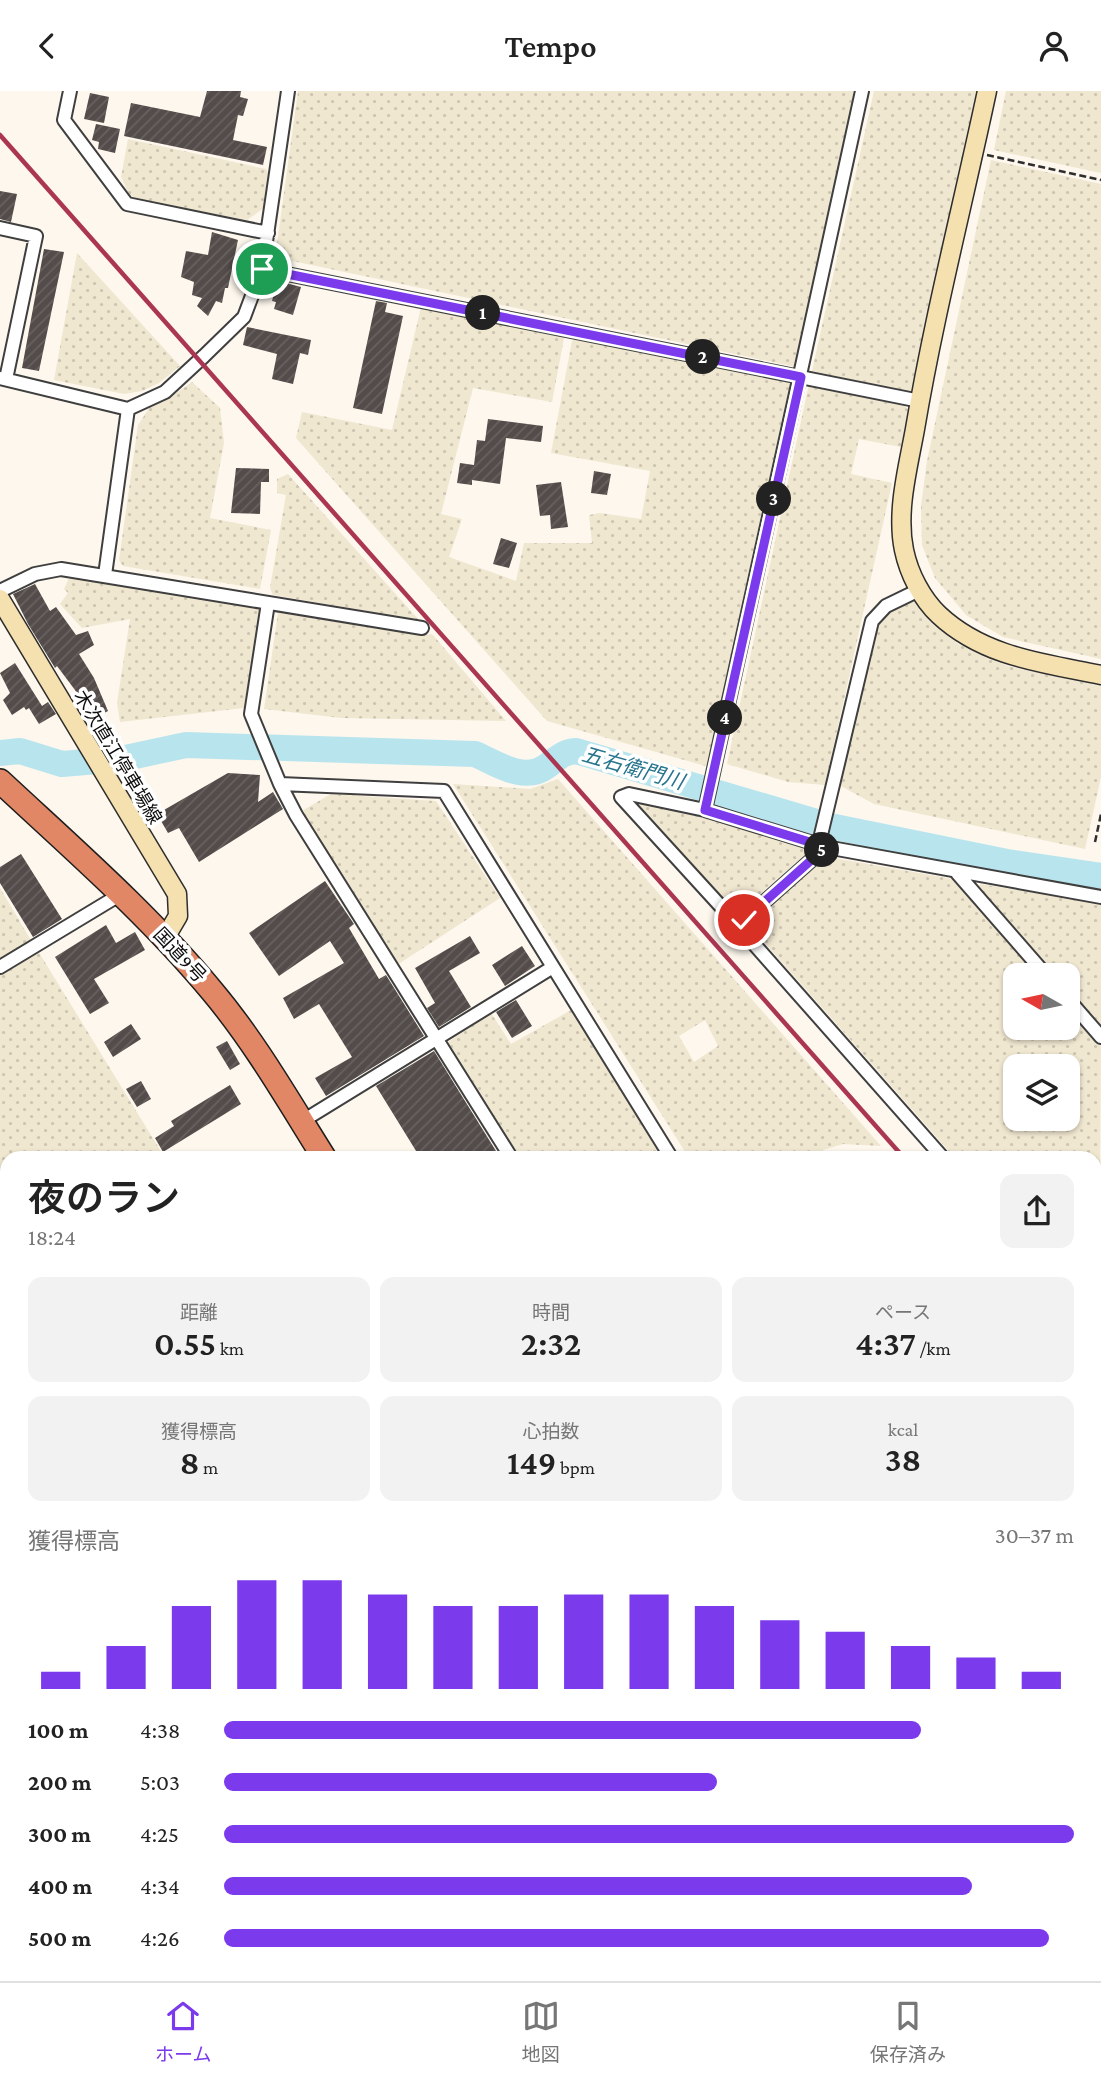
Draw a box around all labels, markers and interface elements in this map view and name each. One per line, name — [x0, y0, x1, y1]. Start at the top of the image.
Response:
icon: back — [28, 27, 66, 65]
icon: person — [1035, 27, 1073, 65]
text: Tempo — [504, 28, 597, 64]
pin — [232, 239, 292, 299]
icon: arrive — [243, 250, 281, 288]
pin: 1 — [466, 295, 500, 331]
text: 1 — [479, 302, 486, 323]
pin: 2 — [686, 339, 720, 375]
text: 2 — [698, 346, 707, 367]
pin: 3 — [756, 481, 792, 517]
text: 3 — [769, 488, 778, 509]
street label: 木次直江停車場線 — [70, 686, 166, 828]
pin: 4 — [708, 701, 742, 735]
text: 4 — [719, 707, 730, 728]
water label: 五右衛門川 — [579, 742, 689, 795]
pin: 5 — [804, 833, 840, 867]
text: 5 — [817, 839, 826, 860]
pin — [714, 890, 774, 950]
icon: check — [725, 901, 763, 939]
street label: 国道9号 — [150, 923, 210, 987]
north arrow — [1003, 963, 1080, 1039]
map controls — [1003, 963, 1080, 1131]
button: layers — [1003, 1054, 1080, 1131]
button: share — [1000, 1174, 1074, 1248]
text: 夜のラン — [28, 1177, 180, 1219]
text: 18:24 — [28, 1224, 76, 1250]
text: 距離 — [180, 1302, 218, 1323]
text: 時間 — [532, 1302, 570, 1323]
text: ペース — [875, 1302, 931, 1323]
text: 0.55 — [154, 1324, 216, 1363]
text: 2:32 — [521, 1324, 581, 1363]
text: 4:37 — [855, 1324, 916, 1363]
text: km — [216, 1338, 244, 1359]
text: /km — [916, 1338, 951, 1359]
text: kcal — [888, 1419, 918, 1440]
text: 獲得標高 — [161, 1421, 237, 1442]
text: 心拍数 — [522, 1421, 580, 1442]
text: 38 — [885, 1440, 921, 1479]
text: 8 — [180, 1443, 199, 1482]
text: 149 — [507, 1443, 556, 1482]
text: m — [199, 1457, 218, 1478]
text: bpm — [556, 1457, 595, 1478]
text: 30–37 m — [995, 1522, 1074, 1548]
text: 獲得標高 — [28, 1528, 120, 1554]
text: 100 m — [28, 1717, 88, 1743]
text: 4:38 — [140, 1717, 180, 1743]
text: 200 m — [28, 1769, 92, 1795]
text: 5:03 — [140, 1769, 180, 1795]
text: 300 m — [28, 1821, 91, 1847]
text: 4:25 — [140, 1821, 179, 1847]
text: 400 m — [28, 1873, 92, 1899]
text: 4:34 — [140, 1873, 180, 1899]
text: 500 m — [28, 1925, 91, 1951]
text: 4:26 — [140, 1925, 180, 1951]
tab: ホーム — [155, 1997, 212, 2066]
tab: 地図 — [522, 1997, 560, 2066]
tab: 保存済み — [870, 1997, 946, 2066]

